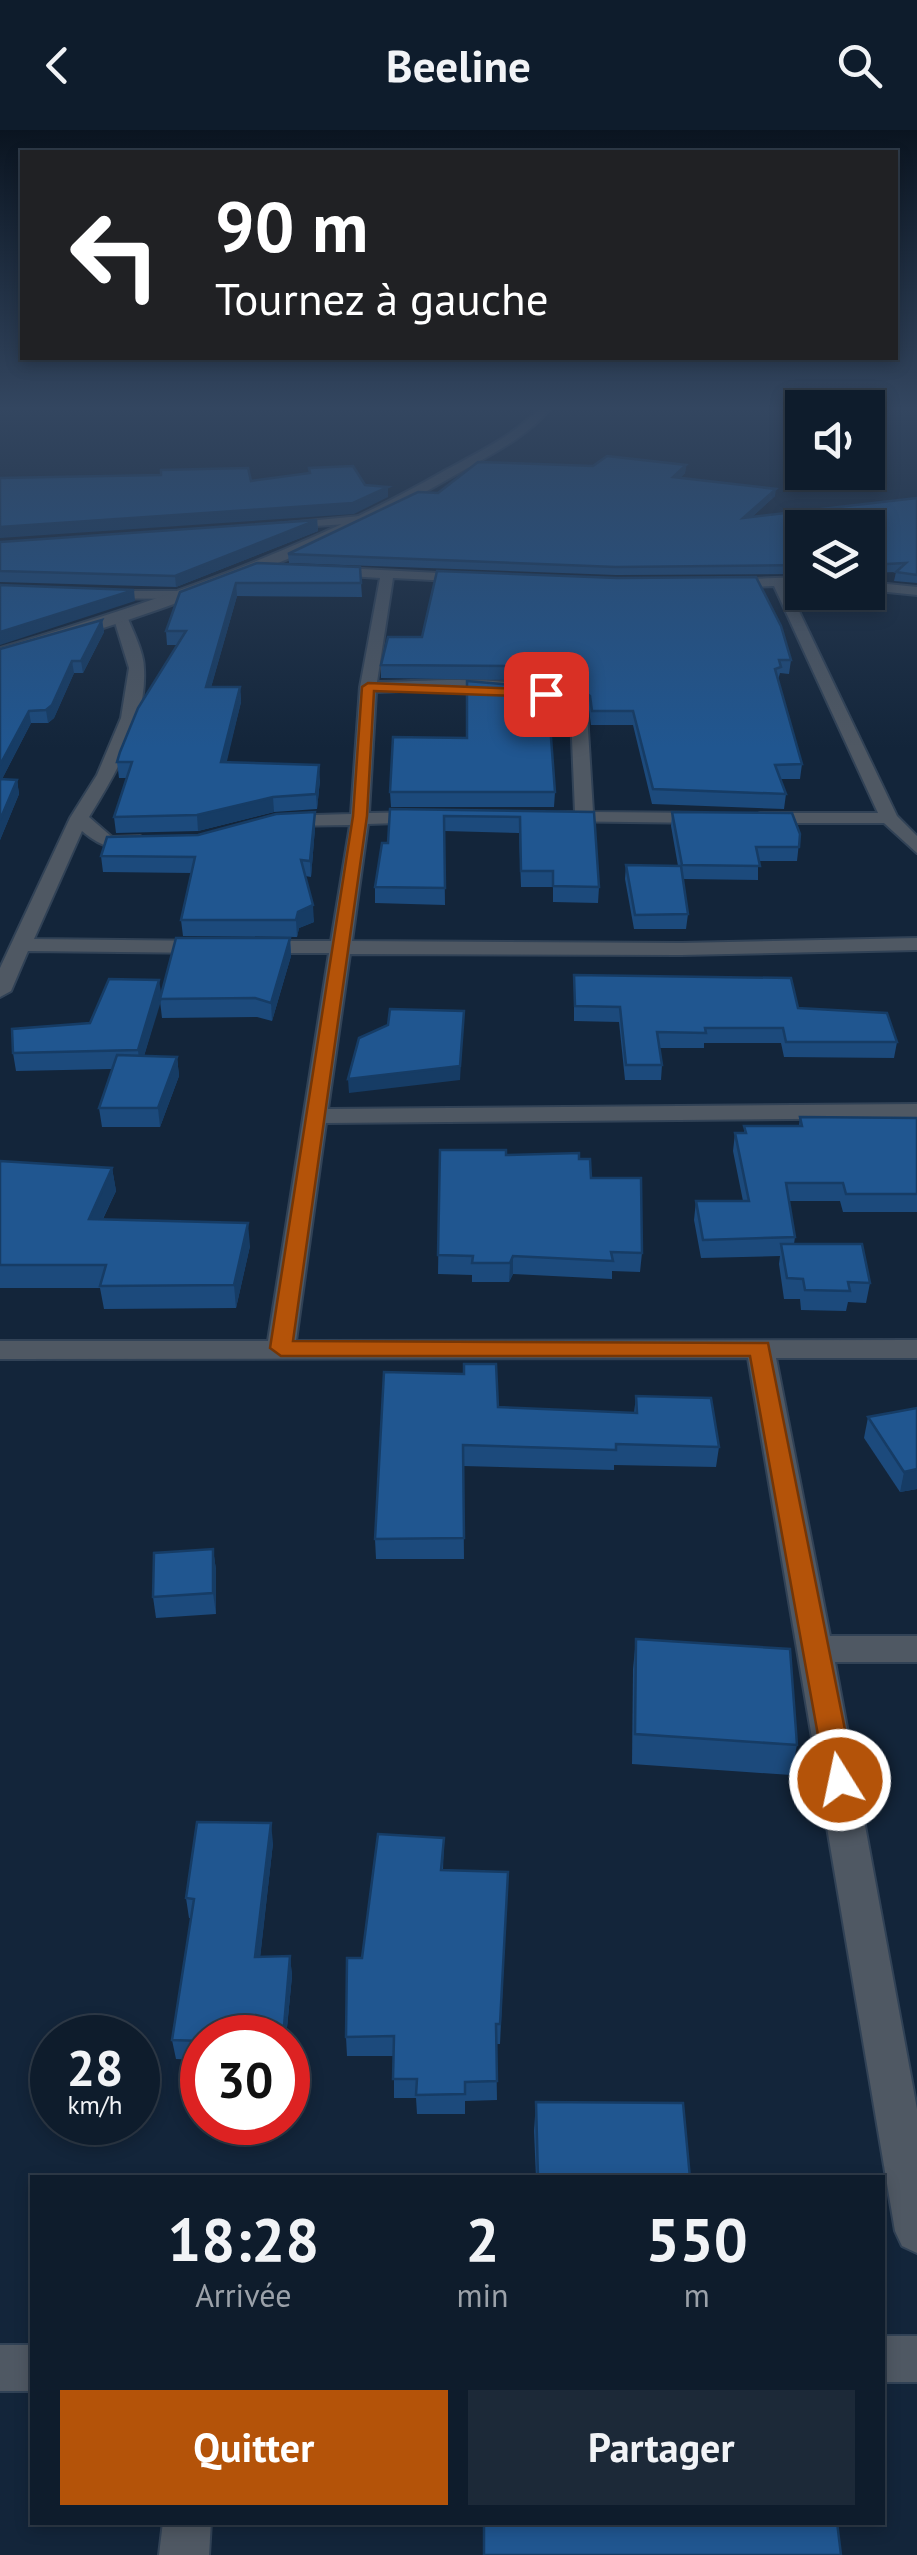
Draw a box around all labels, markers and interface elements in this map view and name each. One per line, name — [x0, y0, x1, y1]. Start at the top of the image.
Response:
text: Beeline — [386, 36, 531, 94]
icon: back — [30, 38, 85, 93]
icon: search — [832, 38, 887, 93]
text: 90 m — [215, 181, 368, 271]
icon: left — [50, 190, 180, 320]
text: Tournez à gauche — [215, 269, 549, 327]
map controls — [785, 390, 885, 610]
button: sound — [785, 390, 885, 490]
button: layers — [785, 510, 885, 610]
pin — [504, 652, 589, 737]
icon: arrive — [519, 667, 574, 722]
position arrow — [788, 1728, 892, 1832]
speed limit sign: 30 — [180, 2015, 310, 2145]
text: 28 — [67, 2035, 123, 2100]
text: km/h — [68, 2089, 122, 2121]
text: 18:28 — [167, 2200, 319, 2278]
text: 2 — [466, 2200, 500, 2278]
text: 550 — [646, 2200, 748, 2278]
text: Arrivée — [195, 2274, 291, 2316]
text: min — [457, 2274, 509, 2316]
text: m — [684, 2274, 710, 2316]
button: Quitter — [60, 2390, 448, 2505]
button: Partager — [468, 2390, 855, 2505]

